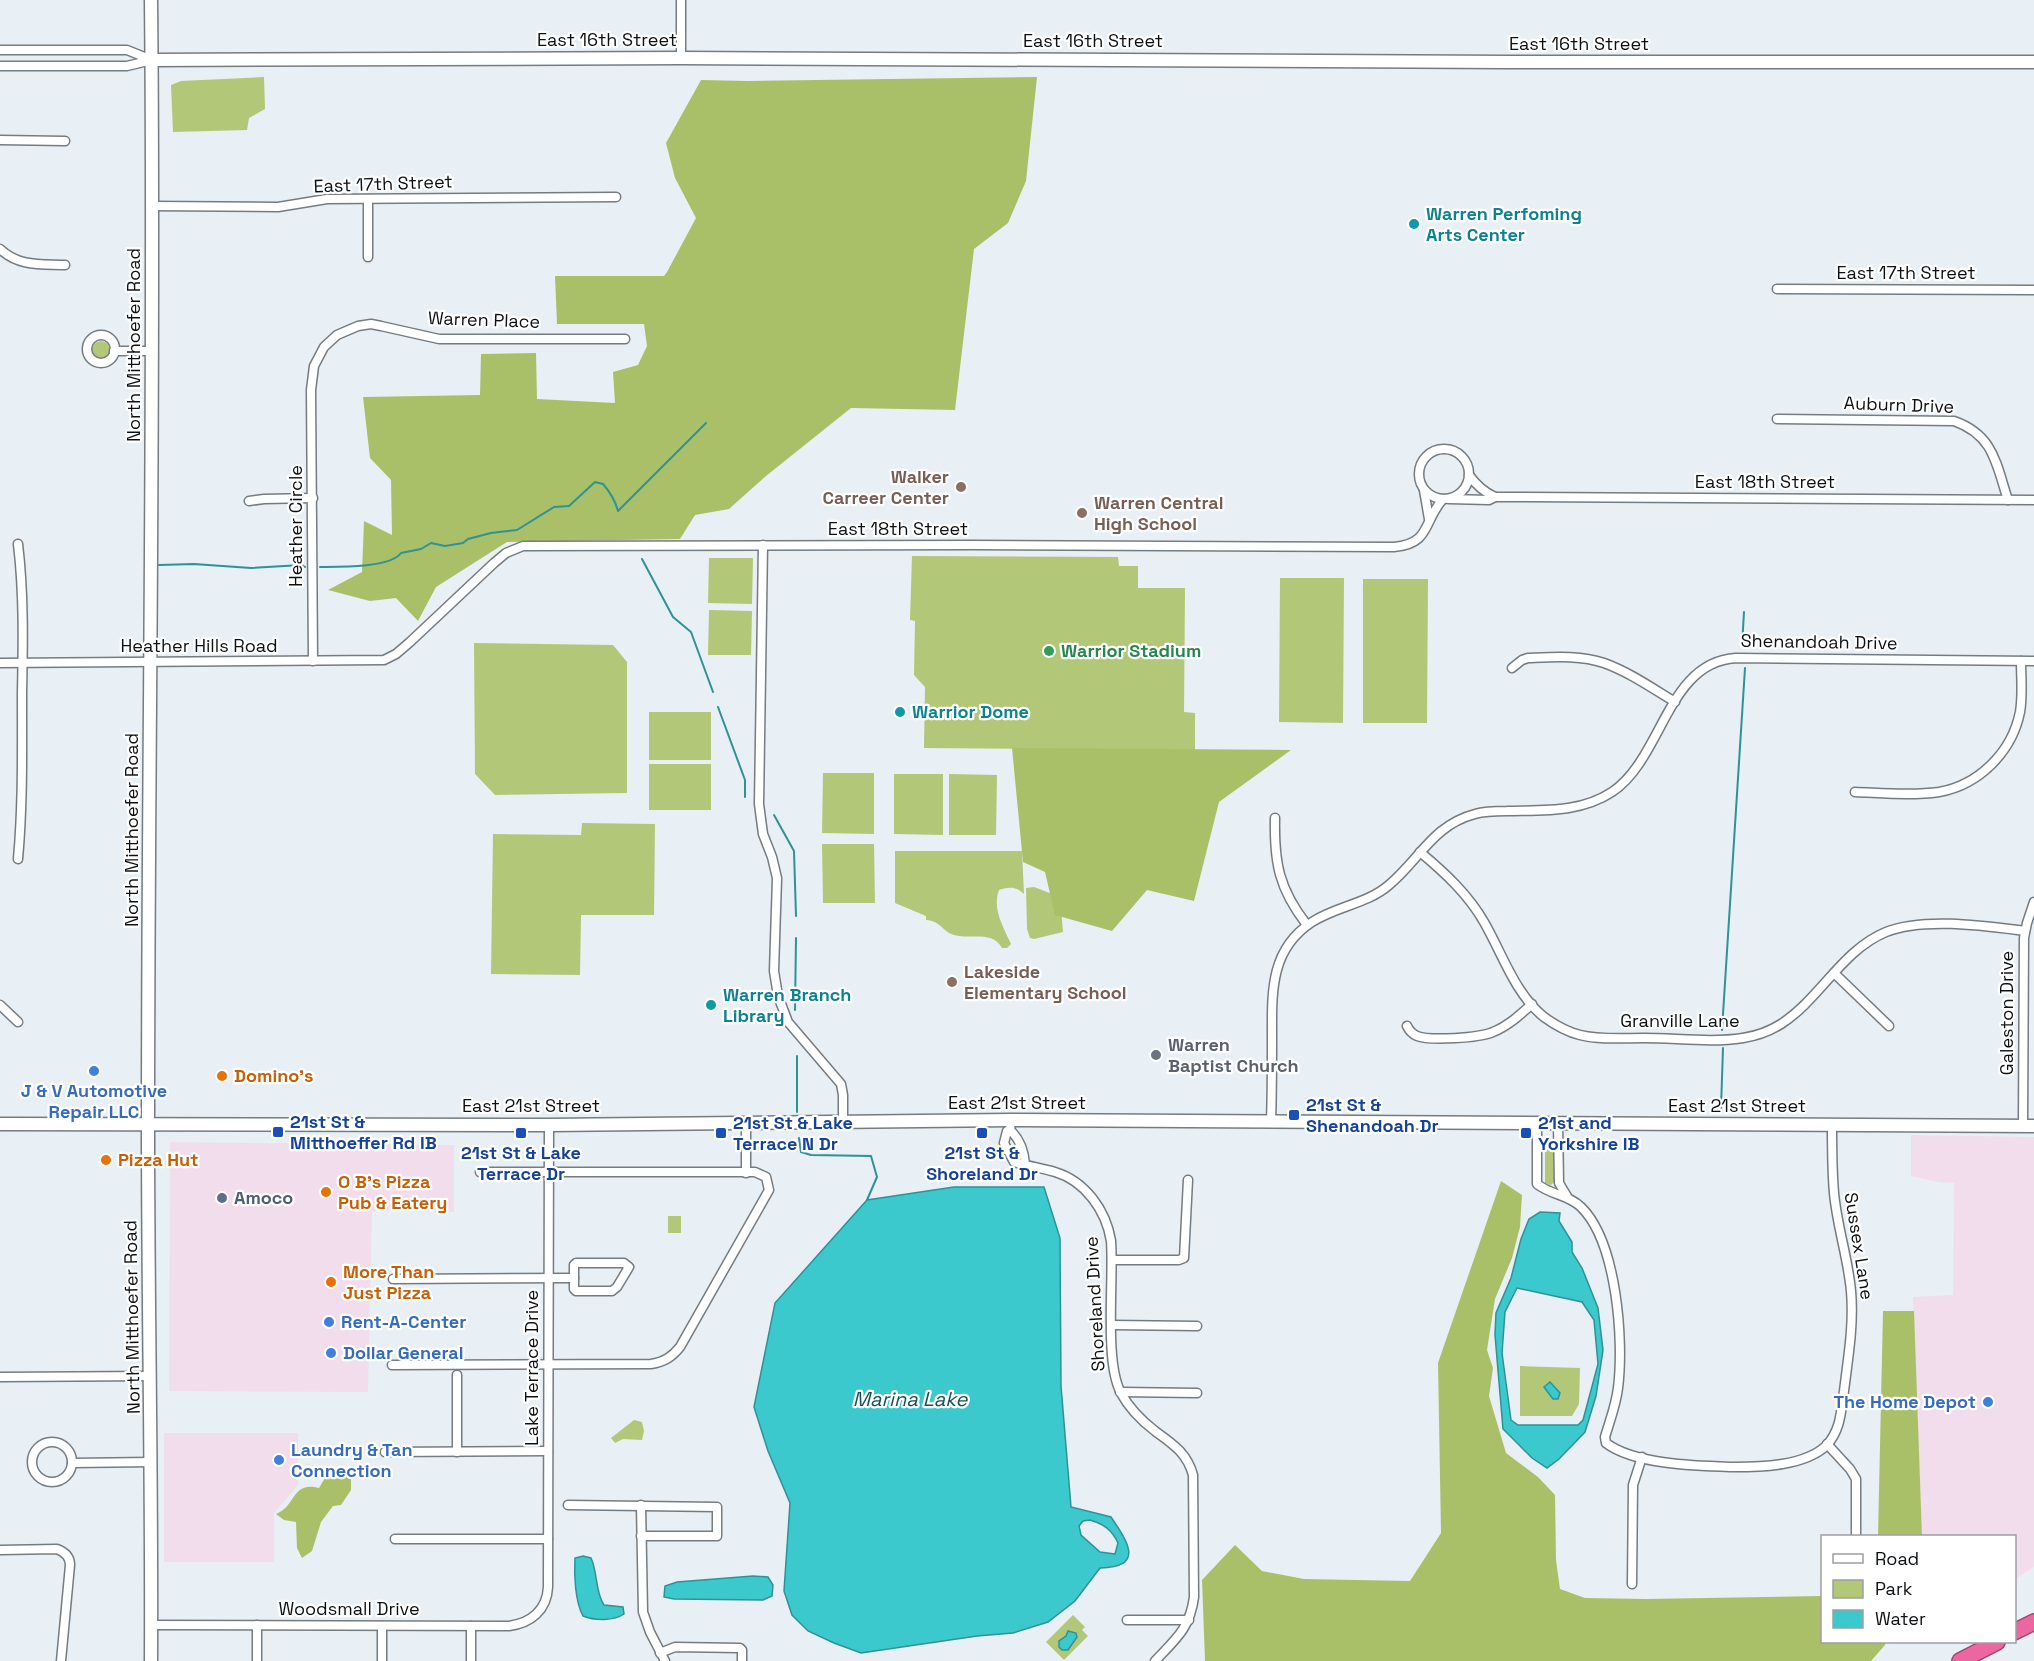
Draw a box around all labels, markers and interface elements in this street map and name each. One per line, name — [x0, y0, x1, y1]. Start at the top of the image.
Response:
street label: East 16th Street — [537, 28, 677, 51]
street label: East 16th Street — [1023, 29, 1163, 52]
street label: East 16th Street — [1509, 32, 1649, 55]
street label: East 17th Street — [313, 170, 453, 197]
place label: Warren Perfoming Arts Center — [1426, 202, 1582, 246]
marker: Warren Perfoming Arts Center — [1407, 217, 1421, 231]
street label: North Mitthoefer Road — [122, 248, 145, 442]
street label: East 17th Street — [1836, 261, 1976, 284]
street label: Warren Place — [428, 306, 541, 333]
street label: Auburn Drive — [1843, 391, 1955, 418]
street label: Heather Circle — [284, 465, 307, 587]
place label: Walker Carreer Center — [822, 465, 949, 509]
street label: East 18th Street — [1695, 470, 1835, 493]
marker: Walker Carreer Center — [954, 480, 968, 494]
place label: Warren Central High School — [1094, 491, 1224, 535]
marker: Warren Central High School — [1075, 506, 1089, 520]
street label: East 18th Street — [828, 517, 968, 540]
street label: Shenandoah Drive — [1740, 629, 1898, 654]
street label: Heather Hills Road — [121, 634, 277, 657]
place label: Warrior Stadium — [1061, 639, 1201, 662]
marker: Warrior Stadium — [1042, 644, 1056, 658]
place label: Warrior Dome — [912, 700, 1029, 723]
marker: Warrior Dome — [893, 705, 907, 719]
street label: North Mitthoefer Road — [120, 733, 143, 927]
street label: Galeston Drive — [1995, 951, 2018, 1075]
place label: Lakeside Elementary School — [964, 960, 1127, 1004]
marker: Lakeside Elementary School — [945, 975, 959, 989]
place label: Warren Branch Library — [723, 983, 851, 1027]
marker: Warren Branch Library — [704, 998, 718, 1012]
street label: Granville Lane — [1620, 1009, 1740, 1032]
place label: Warren Baptist Church — [1168, 1033, 1299, 1077]
marker: Warren Baptist Church — [1149, 1048, 1163, 1062]
marker: J & V Automotive Repair LLC — [87, 1064, 101, 1078]
place label: Domino's — [234, 1064, 313, 1087]
marker: Domino's — [215, 1069, 229, 1083]
place label: J & V Automotive Repair LLC — [21, 1079, 167, 1123]
street label: East 21st Street — [948, 1091, 1086, 1114]
place label: 21st St & Shenandoah Dr — [1306, 1093, 1439, 1137]
street label: East 21st Street — [462, 1094, 600, 1117]
street label: East 21st Street — [1668, 1094, 1806, 1117]
marker: 21st St & Shenandoah Dr — [1287, 1108, 1301, 1122]
place label: 21st St & Mitthoeffer Rd IB — [290, 1110, 437, 1154]
place label: 21st St & Lake Terrace N Dr — [733, 1111, 853, 1155]
place label: 21st and Yorkshire IB — [1538, 1111, 1640, 1155]
marker: 21st St & Mitthoeffer Rd IB — [271, 1125, 285, 1139]
marker: 21st St & Lake Terrace Dr — [514, 1126, 528, 1140]
marker: 21st St & Lake Terrace N Dr — [714, 1126, 728, 1140]
marker: 21st St & Shoreland Dr — [975, 1126, 989, 1140]
marker: 21st and Yorkshire IB — [1519, 1126, 1533, 1140]
place label: 21st St & Lake Terrace Dr — [461, 1141, 581, 1185]
place label: 21st St & Shoreland Dr — [926, 1141, 1038, 1185]
place label: Pizza Hut — [118, 1148, 198, 1171]
marker: Pizza Hut — [99, 1153, 113, 1167]
place label: O B's Pizza Pub & Eatery — [338, 1170, 447, 1214]
marker: O B's Pizza Pub & Eatery — [319, 1185, 333, 1199]
place label: Amoco — [234, 1186, 293, 1209]
marker: Amoco — [215, 1191, 229, 1205]
street label: Sussex Lane — [1840, 1191, 1879, 1301]
street label: North Mitthoefer Road — [118, 1220, 145, 1414]
street label: Shoreland Drive — [1079, 1236, 1110, 1372]
place label: More Than Just Pizza — [343, 1260, 434, 1304]
marker: More Than Just Pizza — [324, 1275, 338, 1289]
street label: Lake Terrace Drive — [520, 1290, 543, 1446]
place label: Rent-A-Center — [341, 1310, 466, 1333]
marker: Rent-A-Center — [322, 1315, 336, 1329]
place label: Dollar General — [343, 1341, 464, 1364]
marker: Dollar General — [324, 1346, 338, 1360]
water label: Marina Lake — [853, 1386, 968, 1412]
place label: The Home Depot — [1833, 1390, 1976, 1413]
marker: The Home Depot — [1981, 1395, 1995, 1409]
place label: Laundry & Tan Connection — [291, 1438, 413, 1482]
marker: Laundry & Tan Connection — [272, 1453, 286, 1467]
legend — [1821, 1535, 2016, 1643]
text: Road — [1875, 1547, 1919, 1570]
text: Park — [1875, 1577, 1913, 1600]
street label: Woodsmall Drive — [278, 1597, 420, 1620]
text: Water — [1875, 1607, 1926, 1630]

